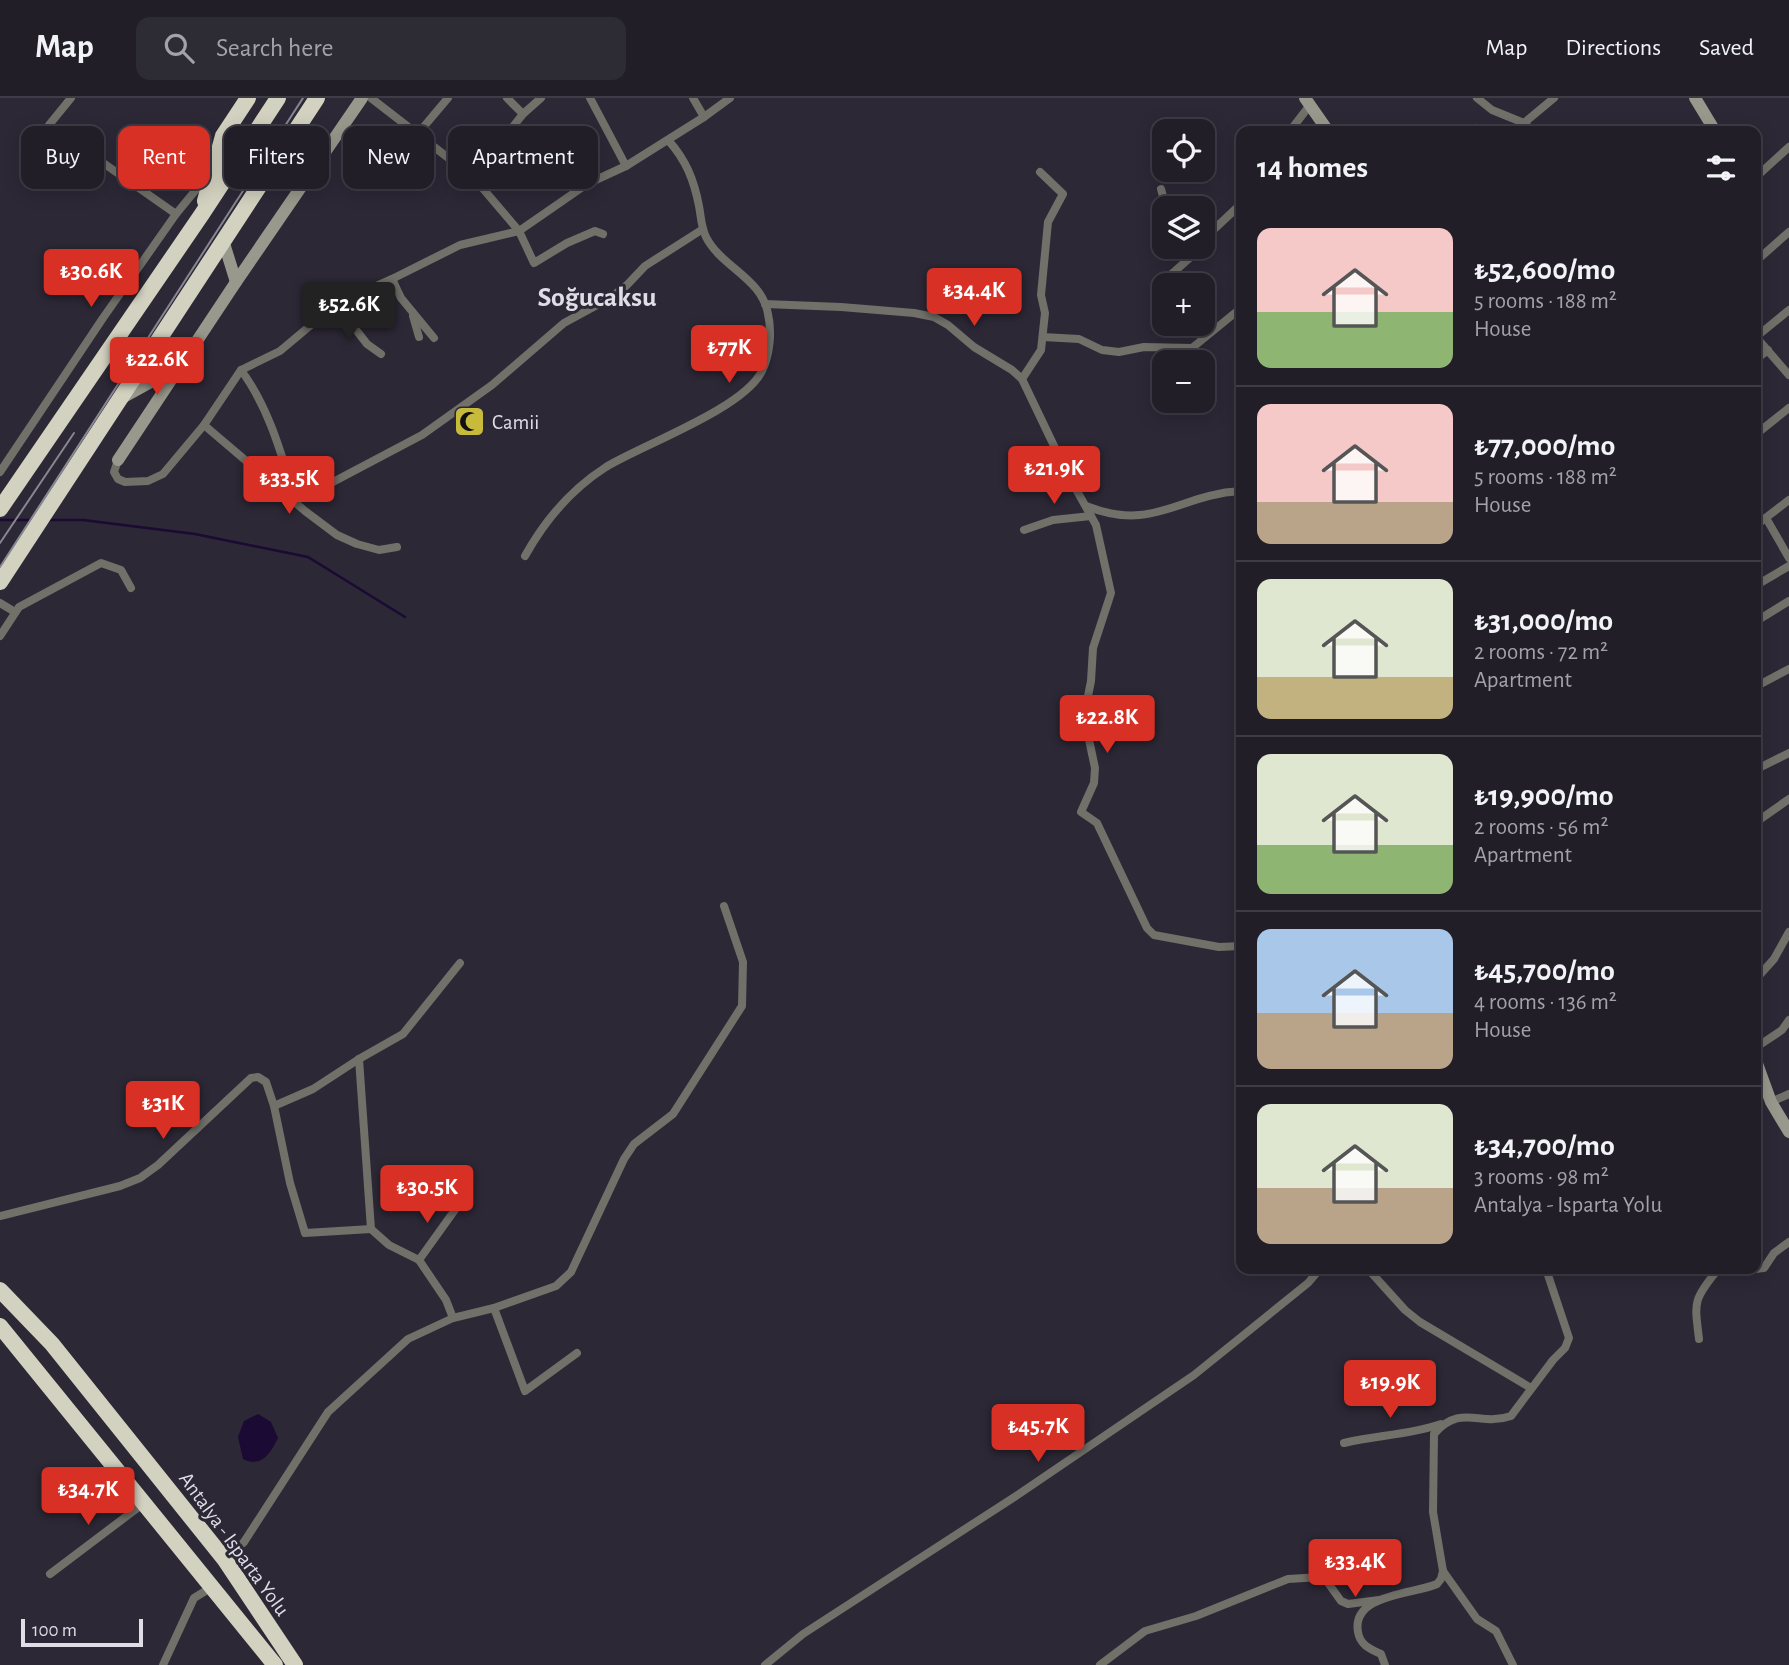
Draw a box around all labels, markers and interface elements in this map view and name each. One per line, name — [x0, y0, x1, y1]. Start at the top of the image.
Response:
search box — [136, 17, 626, 80]
icon: search — [160, 29, 198, 67]
text: Map — [35, 31, 94, 64]
text: Search here — [216, 35, 334, 61]
text: Map — [1485, 36, 1527, 60]
text: Directions — [1565, 36, 1661, 60]
text: Saved — [1699, 36, 1754, 60]
map controls — [1152, 119, 1215, 413]
button: locate — [1152, 119, 1215, 182]
chip: Buy — [21, 126, 104, 189]
chip: Rent — [118, 126, 210, 189]
chip: Filters — [224, 126, 329, 189]
chip: New — [343, 126, 434, 189]
chip: Apartment — [448, 126, 598, 189]
icon: filters — [1702, 149, 1740, 187]
text: 14 homes — [1257, 153, 1368, 183]
button: layers — [1152, 196, 1215, 259]
pin: ₺30.6K — [34, 250, 148, 309]
text: ₺52,600/mo — [1474, 255, 1615, 285]
icon: home — [1313, 256, 1397, 340]
text: ₺30.6K — [60, 260, 122, 283]
pin: ₺34.4K — [917, 268, 1031, 328]
button: + — [1152, 273, 1215, 336]
text: ₺34.4K — [943, 279, 1005, 302]
pin: ₺52.6K — [292, 282, 406, 342]
district label: Soğucaksu — [537, 284, 657, 312]
text: 5 rooms · 188 m² — [1474, 290, 1617, 313]
text: ₺52.6K — [318, 293, 380, 316]
text: House — [1474, 318, 1531, 341]
pin: ₺77K — [688, 326, 770, 385]
text: ₺77K — [707, 336, 751, 359]
pin: ₺22.6K — [100, 338, 214, 397]
text: ₺22.6K — [126, 348, 188, 371]
button: − — [1152, 350, 1215, 413]
mosque icon: Camii — [452, 405, 486, 439]
place label: Camii — [492, 412, 539, 433]
text: ₺77,000/mo — [1474, 431, 1615, 461]
icon: home — [1313, 432, 1397, 516]
pin: ₺21.9K — [997, 446, 1111, 506]
pin: ₺33.5K — [232, 456, 346, 516]
text: ₺21.9K — [1024, 457, 1084, 480]
text: 5 rooms · 188 m² — [1474, 466, 1617, 489]
text: ₺33.5K — [259, 467, 319, 490]
text: House — [1474, 494, 1531, 517]
text: ₺31,000/mo — [1474, 606, 1613, 636]
icon: home — [1313, 607, 1397, 691]
text: 2 rooms · 72 m² — [1474, 641, 1608, 664]
text: Apartment — [1474, 669, 1572, 692]
pin: ₺22.8K — [1050, 696, 1164, 755]
text: ₺22.8K — [1076, 706, 1138, 729]
text: ₺19,900/mo — [1474, 781, 1614, 811]
icon: home — [1313, 782, 1397, 866]
text: 2 rooms · 56 m² — [1474, 816, 1608, 839]
text: Apartment — [1474, 844, 1572, 867]
text: ₺45,700/mo — [1474, 956, 1615, 986]
icon: home — [1313, 957, 1397, 1041]
text: 4 rooms · 136 m² — [1474, 991, 1617, 1014]
text: House — [1474, 1019, 1531, 1042]
pin: ₺31K — [122, 1082, 204, 1141]
text: ₺31K — [142, 1092, 184, 1115]
text: ₺34,700/mo — [1474, 1131, 1615, 1161]
icon: home — [1313, 1132, 1397, 1216]
pin: ₺30.5K — [370, 1166, 484, 1225]
text: 3 rooms · 98 m² — [1474, 1166, 1609, 1189]
text: ₺30.5K — [396, 1176, 458, 1199]
text: Antalya - Isparta Yolu — [1474, 1194, 1662, 1217]
pin: ₺19.9K — [1333, 1360, 1447, 1420]
text: ₺19.9K — [1360, 1371, 1420, 1394]
pin: ₺45.7K — [981, 1404, 1095, 1464]
text: ₺45.7K — [1008, 1415, 1068, 1438]
pin: ₺34.7K — [31, 1468, 145, 1527]
street label: Antalya - Isparta Yolu — [175, 1468, 293, 1620]
text: ₺34.7K — [58, 1478, 118, 1501]
pin: ₺33.4K — [1298, 1540, 1412, 1599]
text: ₺33.4K — [1325, 1550, 1385, 1573]
scale bar — [21, 1616, 144, 1648]
text: 100 m — [32, 1621, 77, 1640]

